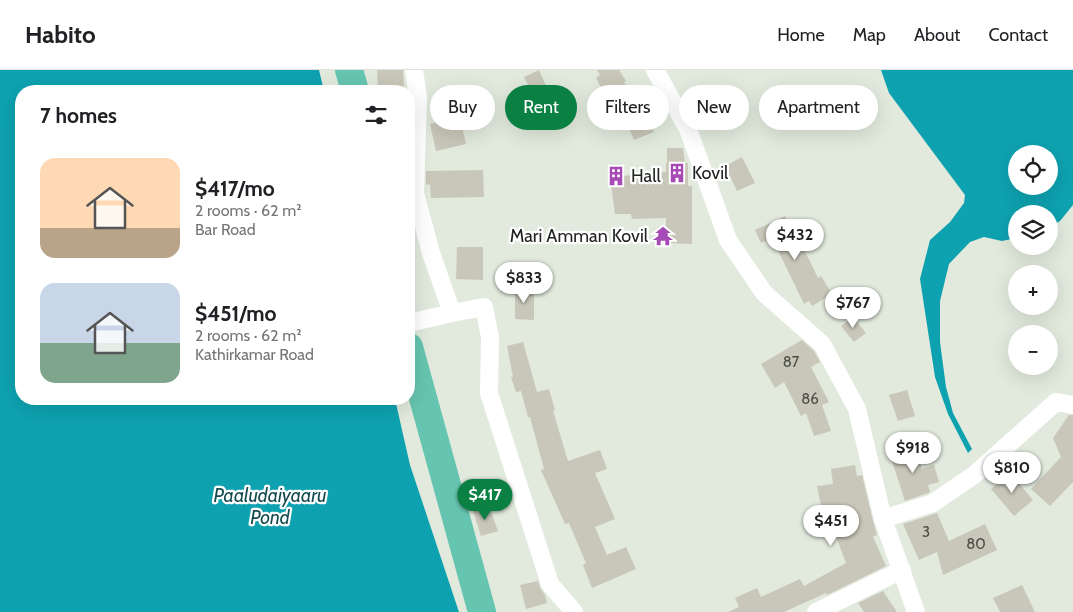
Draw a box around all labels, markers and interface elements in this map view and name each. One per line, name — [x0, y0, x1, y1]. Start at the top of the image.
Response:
text: Habito — [25, 20, 96, 49]
text: Home — [777, 24, 825, 46]
text: Map — [853, 24, 886, 46]
text: About — [914, 24, 960, 46]
text: Contact — [988, 24, 1048, 46]
chip: Buy — [430, 85, 495, 130]
chip: Rent — [505, 85, 577, 130]
chip: Filters — [587, 85, 669, 130]
chip: New — [679, 85, 749, 130]
chip: Apartment — [759, 85, 878, 130]
icon: filters — [362, 101, 390, 129]
text: 7 homes — [40, 103, 117, 128]
map controls — [1008, 145, 1058, 375]
button: locate — [1008, 145, 1058, 195]
building icon: Kovil — [666, 162, 688, 184]
place label: Kovil — [692, 162, 729, 184]
building icon: Hall — [605, 165, 627, 187]
place label: Hall — [631, 165, 661, 187]
text: $417/mo — [195, 176, 275, 201]
icon: home — [80, 178, 140, 238]
text: 2 rooms · 62 m² — [195, 201, 302, 220]
button: layers — [1008, 205, 1058, 255]
pin: $432 — [765, 218, 825, 261]
text: Bar Road — [195, 220, 256, 239]
place label: Mari Amman Kovil — [510, 225, 649, 247]
temple icon: Mari Amman Kovil — [652, 225, 674, 247]
text: $432 — [777, 225, 813, 244]
pin: $833 — [494, 262, 554, 304]
button: + — [1008, 265, 1058, 315]
text: $833 — [506, 268, 542, 287]
pin: $767 — [823, 286, 883, 329]
text: $767 — [836, 293, 870, 312]
text: $451/mo — [195, 301, 276, 326]
icon: home — [80, 303, 140, 363]
button: − — [1008, 325, 1058, 375]
text: 2 rooms · 62 m² — [195, 326, 302, 345]
text: Kathirkamar Road — [195, 345, 314, 364]
house number: 87 — [783, 353, 800, 371]
house number: 86 — [801, 390, 819, 408]
pin: $918 — [883, 432, 943, 474]
text: $918 — [896, 438, 930, 457]
pin: $810 — [982, 452, 1042, 494]
text: $810 — [994, 458, 1030, 477]
pin: $417 — [455, 478, 515, 521]
water label: Paaludaiyaaru Pond — [214, 484, 326, 529]
text: $417 — [468, 485, 502, 504]
pin: $451 — [801, 504, 861, 547]
text: $451 — [814, 511, 848, 530]
house number: 3 — [922, 523, 930, 541]
house number: 80 — [966, 535, 986, 553]

